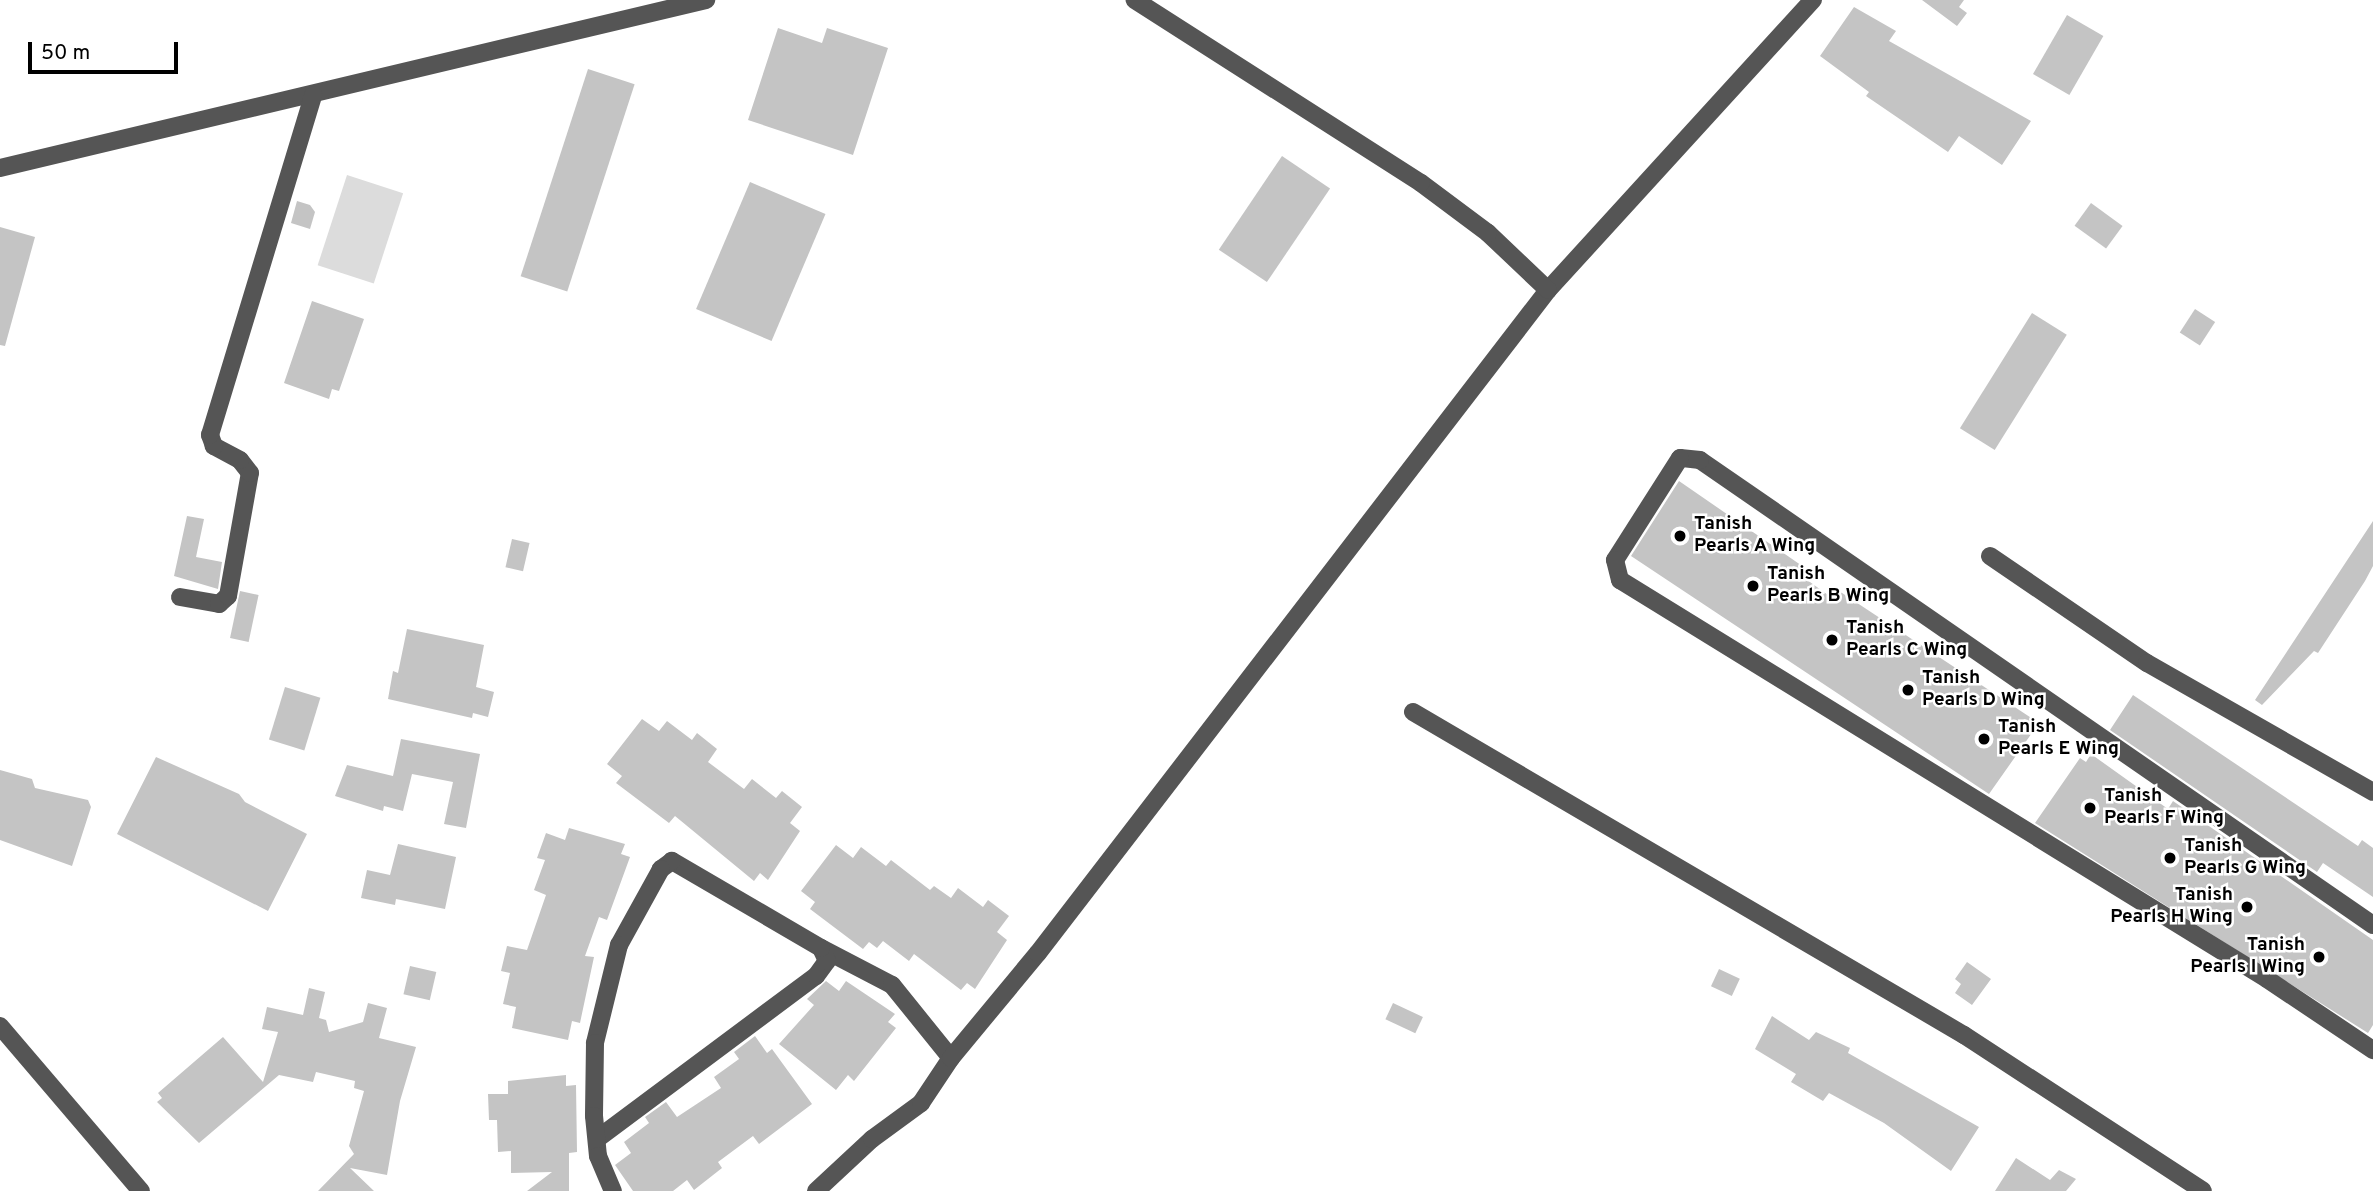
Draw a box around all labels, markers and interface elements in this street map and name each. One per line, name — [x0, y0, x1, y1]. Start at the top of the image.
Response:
scale bar — [32, 28, 182, 72]
text: 50 m — [41, 40, 90, 67]
place label: Tanish Pearls A Wing — [1694, 514, 1817, 558]
marker: Tanish Pearls A Wing — [1672, 528, 1688, 544]
place label: Tanish Pearls B Wing — [1767, 564, 1889, 608]
marker: Tanish Pearls B Wing — [1745, 578, 1761, 594]
place label: Tanish Pearls C Wing — [1846, 618, 1967, 662]
marker: Tanish Pearls C Wing — [1824, 632, 1840, 648]
place label: Tanish Pearls D Wing — [1922, 668, 2045, 712]
marker: Tanish Pearls D Wing — [1900, 682, 1916, 698]
place label: Tanish Pearls E Wing — [1998, 717, 2119, 761]
marker: Tanish Pearls E Wing — [1976, 731, 1992, 747]
place label: Tanish Pearls F Wing — [2104, 786, 2224, 830]
marker: Tanish Pearls F Wing — [2082, 800, 2098, 816]
place label: Tanish Pearls G Wing — [2184, 836, 2306, 880]
marker: Tanish Pearls G Wing — [2162, 850, 2178, 866]
place label: Tanish Pearls H Wing — [2110, 885, 2233, 929]
marker: Tanish Pearls H Wing — [2239, 899, 2255, 915]
place label: Tanish Pearls I Wing — [2190, 935, 2305, 979]
marker: Tanish Pearls I Wing — [2311, 949, 2327, 965]

